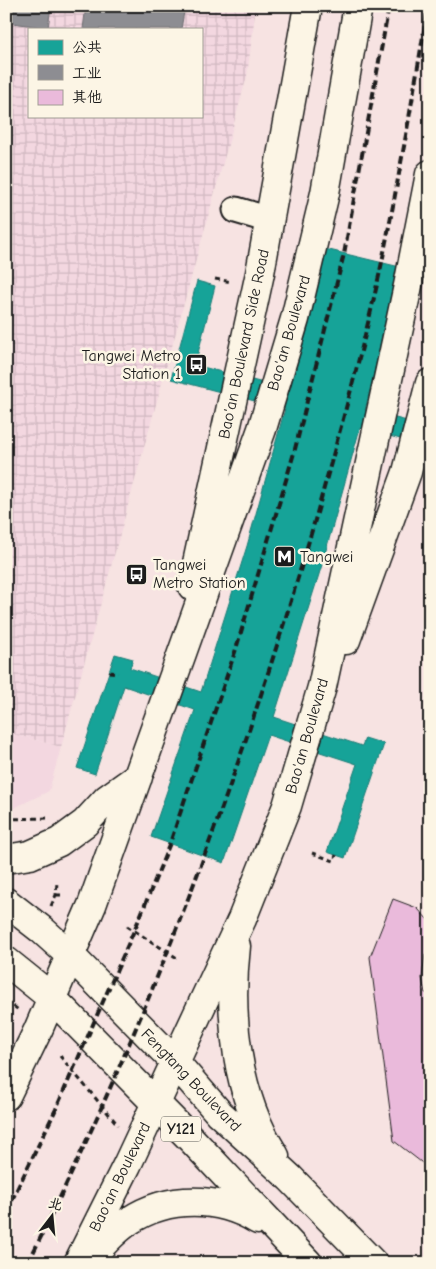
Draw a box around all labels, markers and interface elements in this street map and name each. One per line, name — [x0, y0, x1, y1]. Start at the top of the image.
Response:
legend — [28, 28, 202, 118]
text: 公共 — [72, 38, 102, 56]
text: 工业 — [72, 64, 102, 82]
text: 其他 — [72, 88, 102, 106]
street label: Bao'an Boulevard Side Road — [215, 248, 273, 440]
street label: Bao'an Boulevard — [264, 273, 314, 393]
place label: Tangwei Metro Station 1 — [82, 347, 181, 383]
bus stop icon: Tangwei Metro Station 1 — [185, 353, 209, 377]
metro station icon: Tangwei — [272, 545, 296, 569]
place label: Tangwei — [300, 548, 353, 566]
place label: Tangwei Metro Station — [153, 556, 246, 592]
bus stop icon: Tangwei Metro Station — [125, 562, 149, 586]
street label: Bao'an Boulevard — [282, 676, 332, 796]
street label: Fengtang Boulevard — [137, 1025, 245, 1135]
road number: Y121 — [161, 1116, 201, 1142]
street label: Bao'an Boulevard — [86, 1119, 154, 1235]
north arrow — [28, 1192, 78, 1242]
text: 北 — [46, 1194, 65, 1214]

